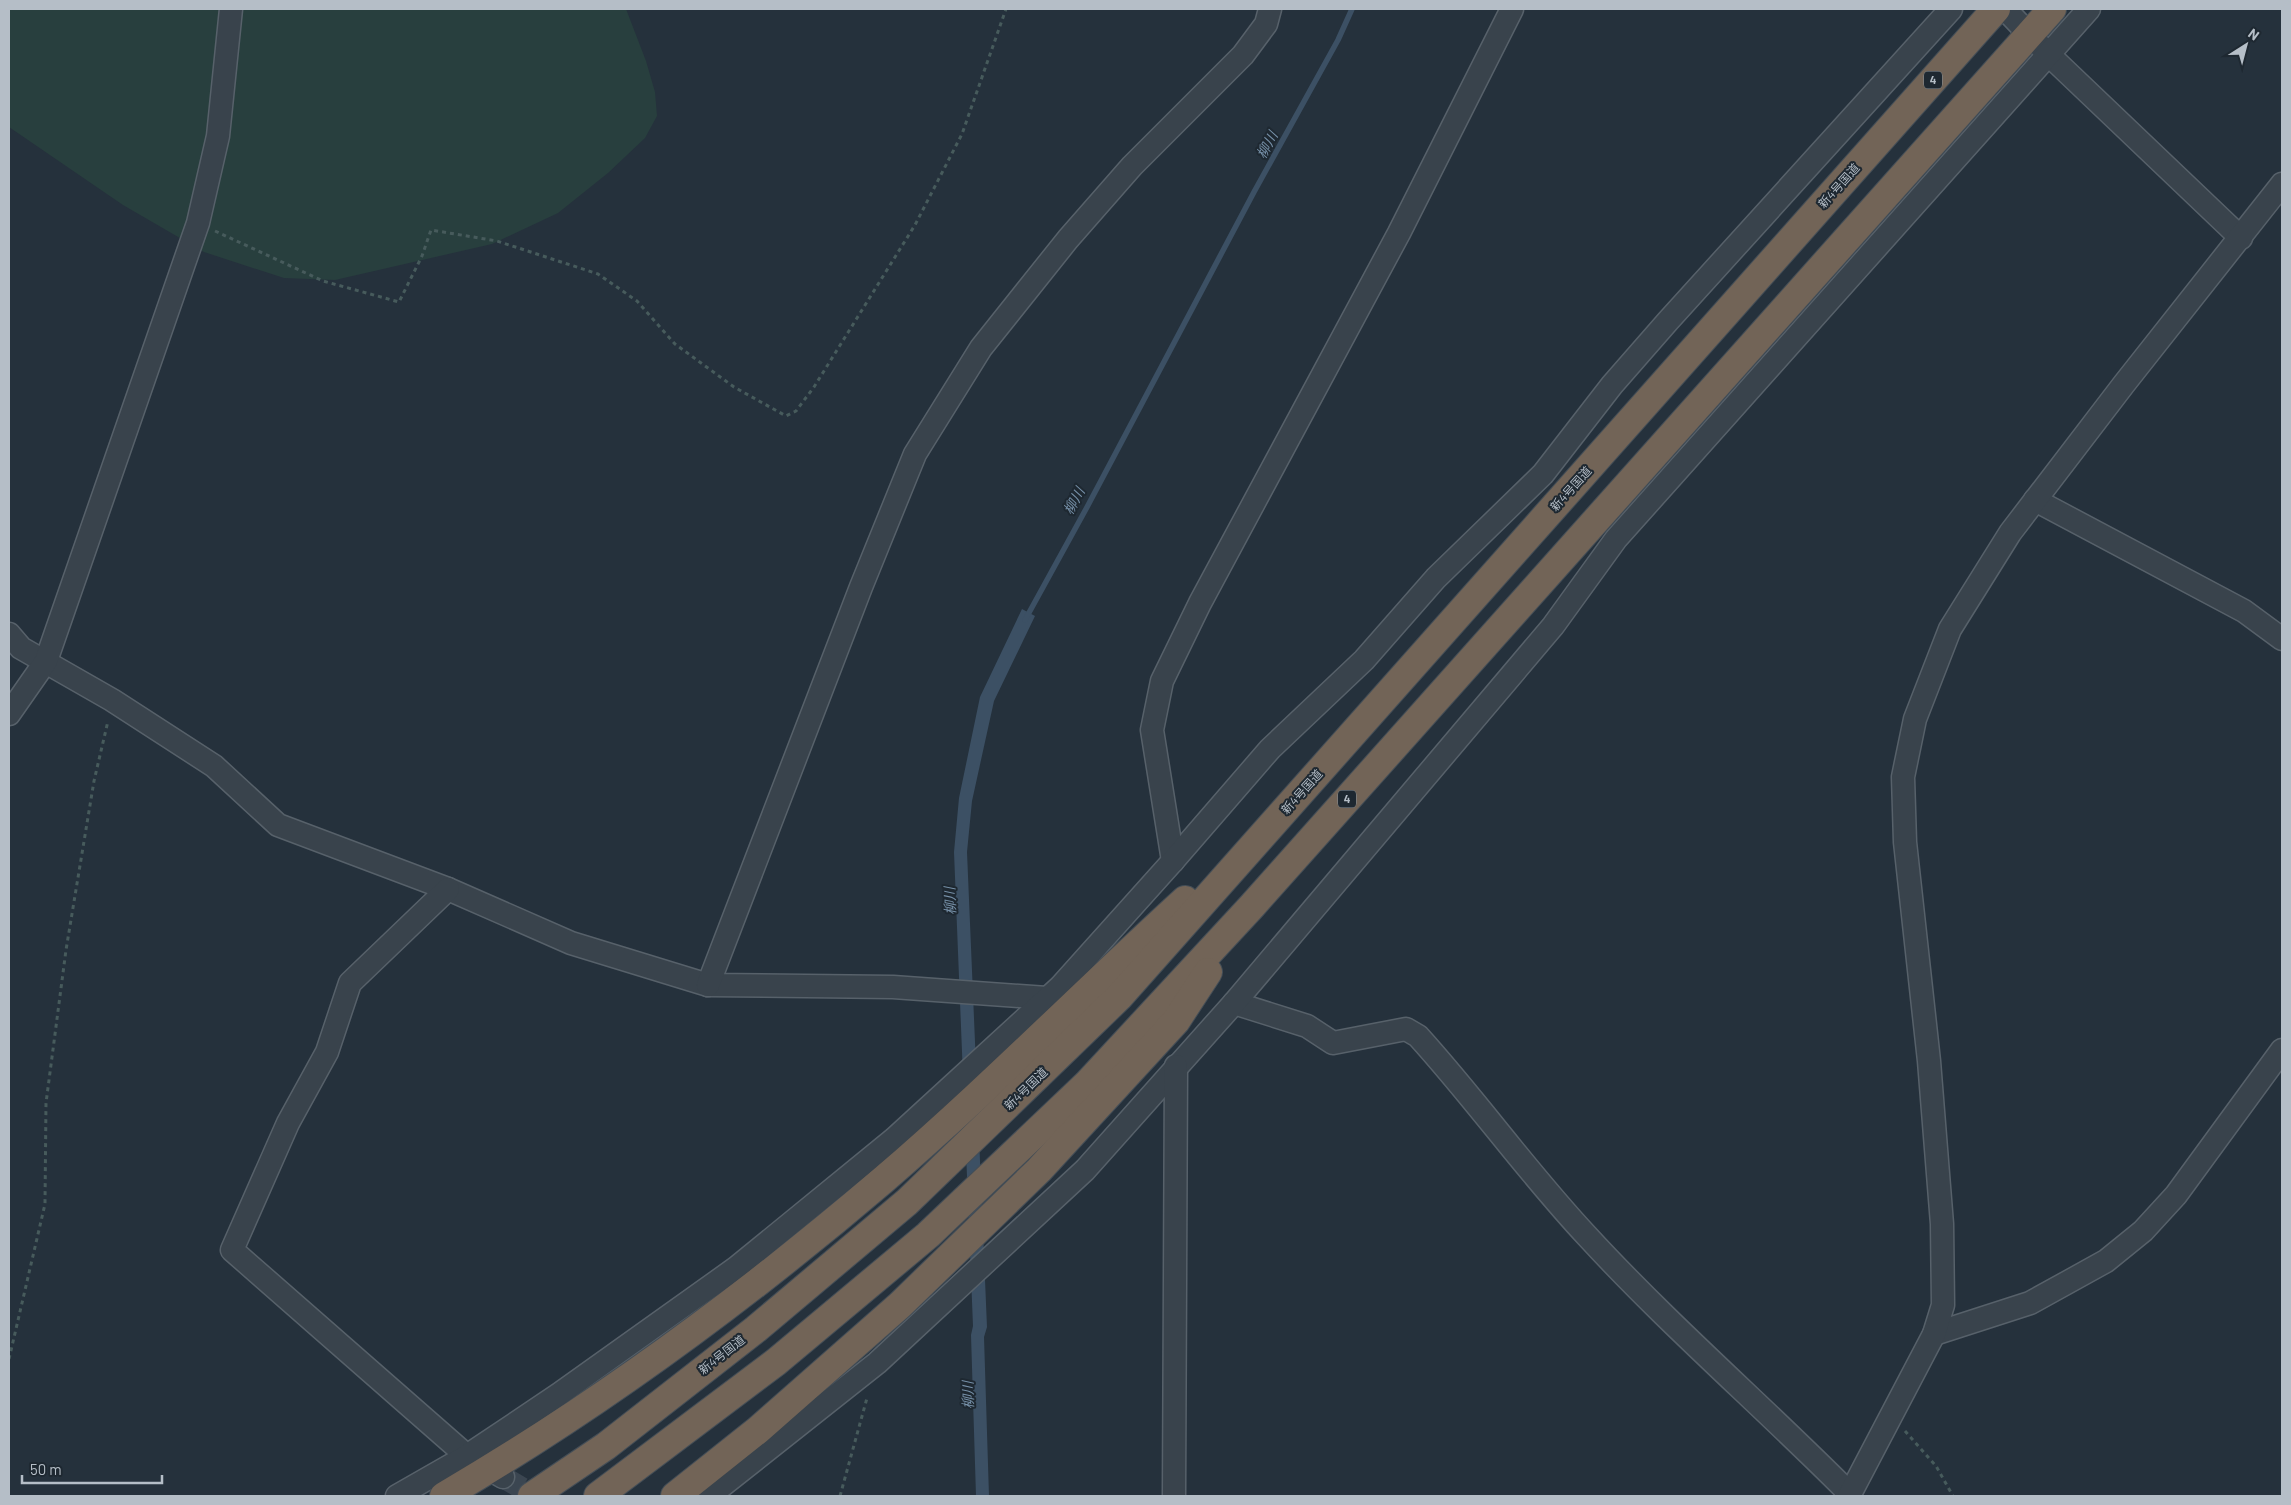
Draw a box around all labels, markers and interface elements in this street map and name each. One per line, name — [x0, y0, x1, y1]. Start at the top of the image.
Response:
north arrow — [2221, 20, 2271, 70]
text: N — [2245, 24, 2263, 44]
road number: 4 — [1924, 72, 1942, 88]
water label: 柳川 — [1252, 127, 1282, 161]
street label: 新4号国道 — [1815, 160, 1862, 210]
street label: 新4号国道 — [1547, 463, 1594, 513]
water label: 柳川 — [1059, 483, 1089, 517]
street label: 新4号国道 — [1278, 766, 1325, 816]
road number: 4 — [1338, 791, 1356, 808]
water label: 柳川 — [940, 885, 958, 915]
street label: 新4号国道 — [1001, 1064, 1050, 1112]
street label: 新4号国道 — [696, 1332, 747, 1377]
water label: 柳川 — [959, 1379, 976, 1409]
scale bar — [22, 1452, 162, 1484]
text: 50 m — [30, 1460, 62, 1478]

